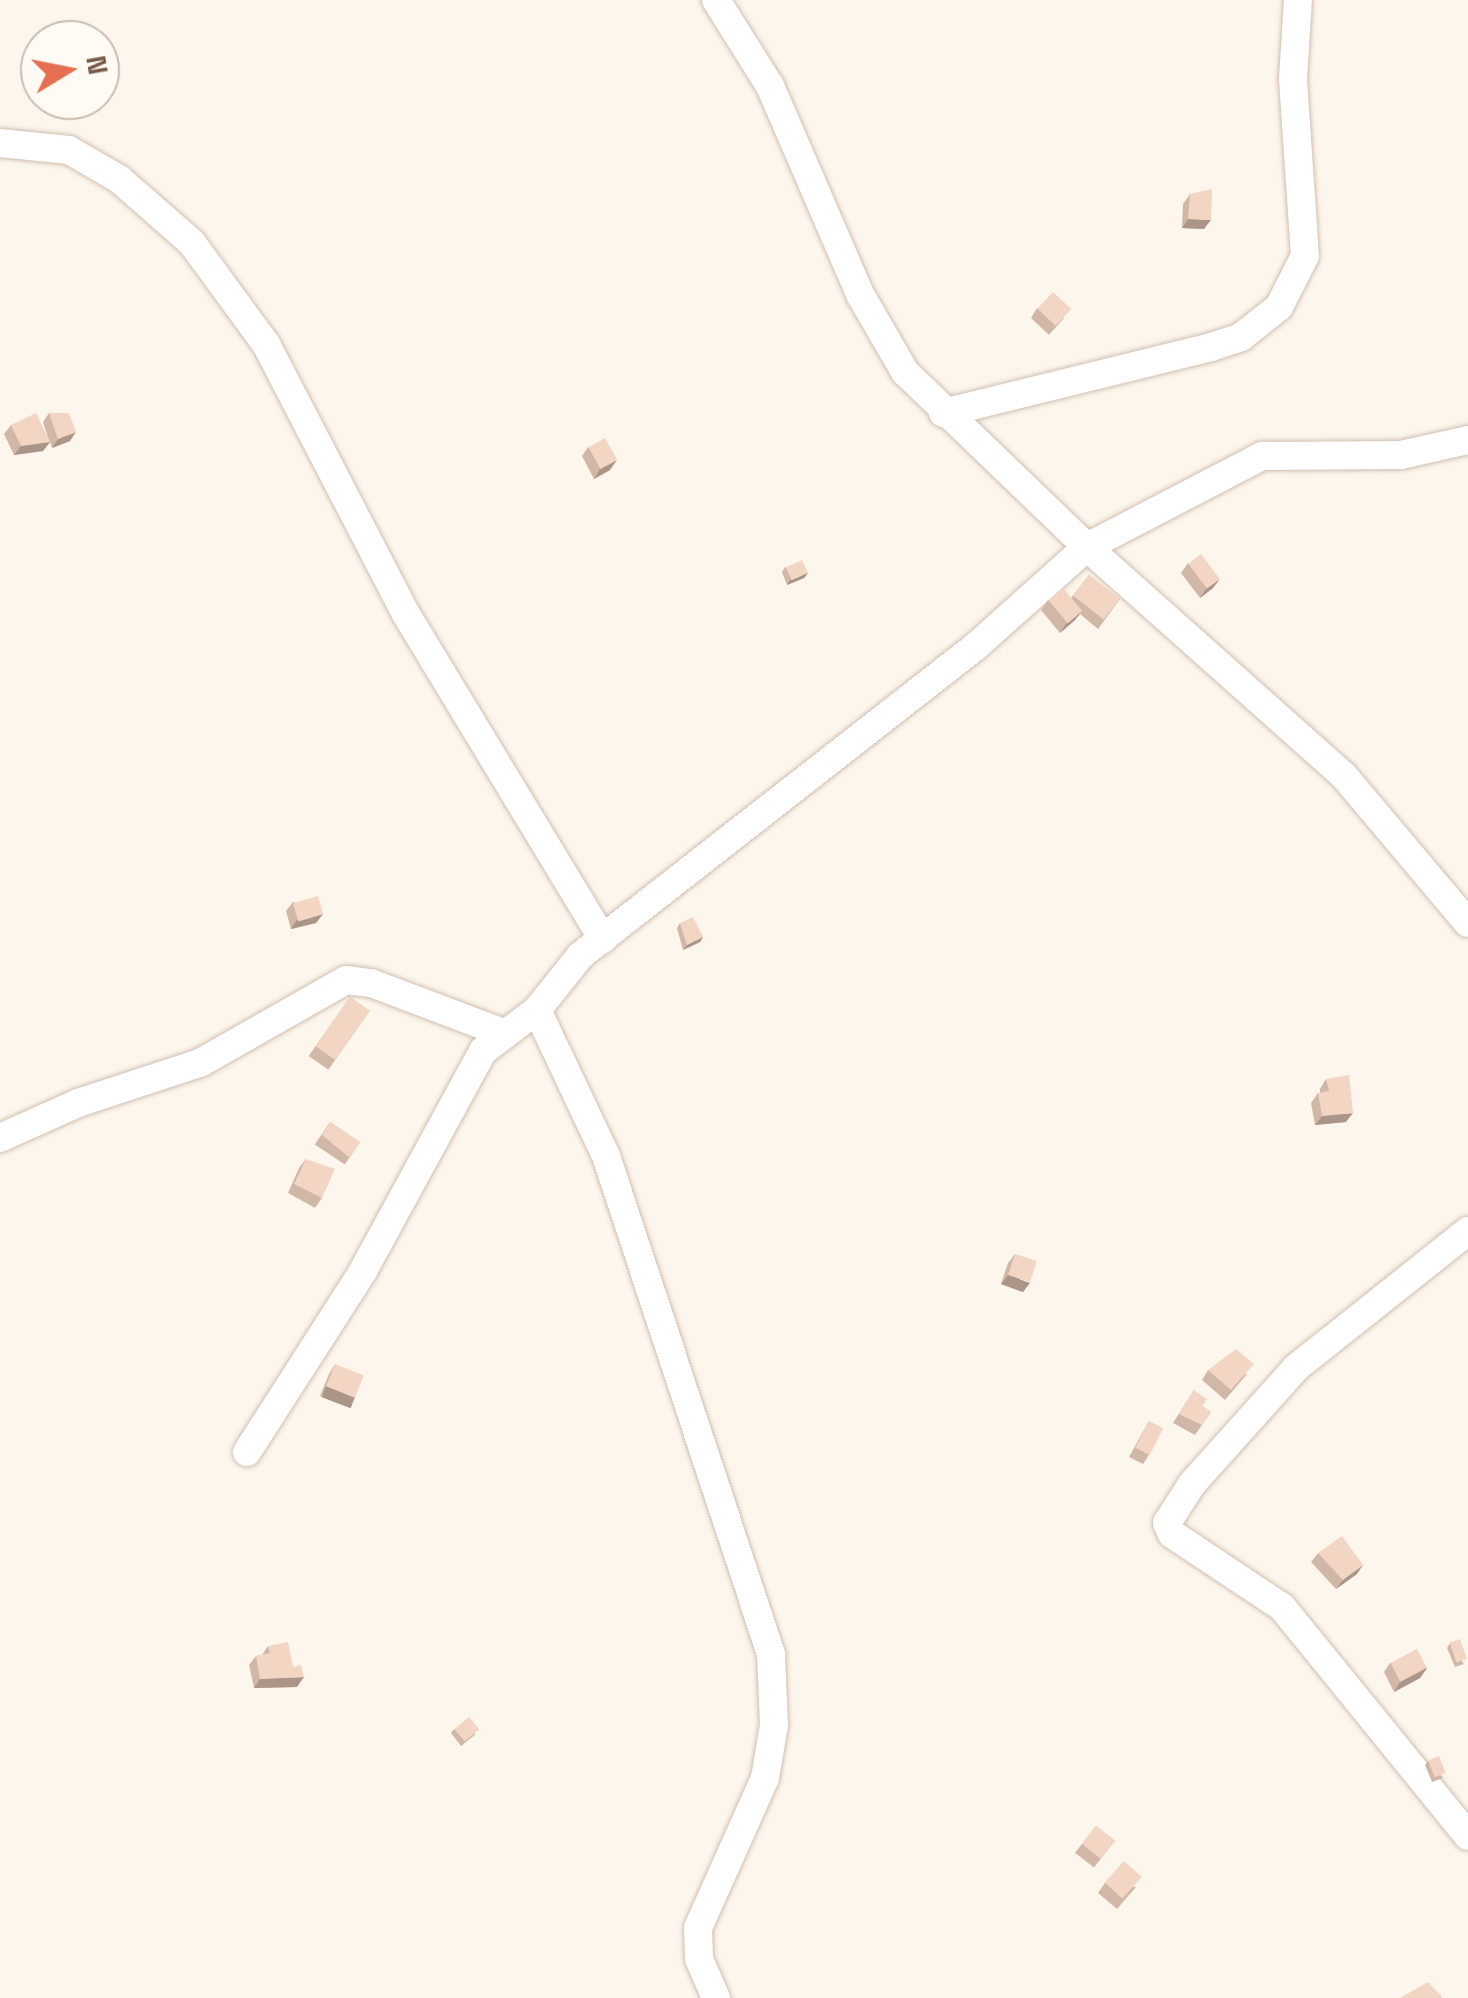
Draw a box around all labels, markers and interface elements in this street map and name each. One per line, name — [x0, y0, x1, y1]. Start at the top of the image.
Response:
north arrow — [20, 20, 120, 120]
text: N — [78, 53, 117, 77]

